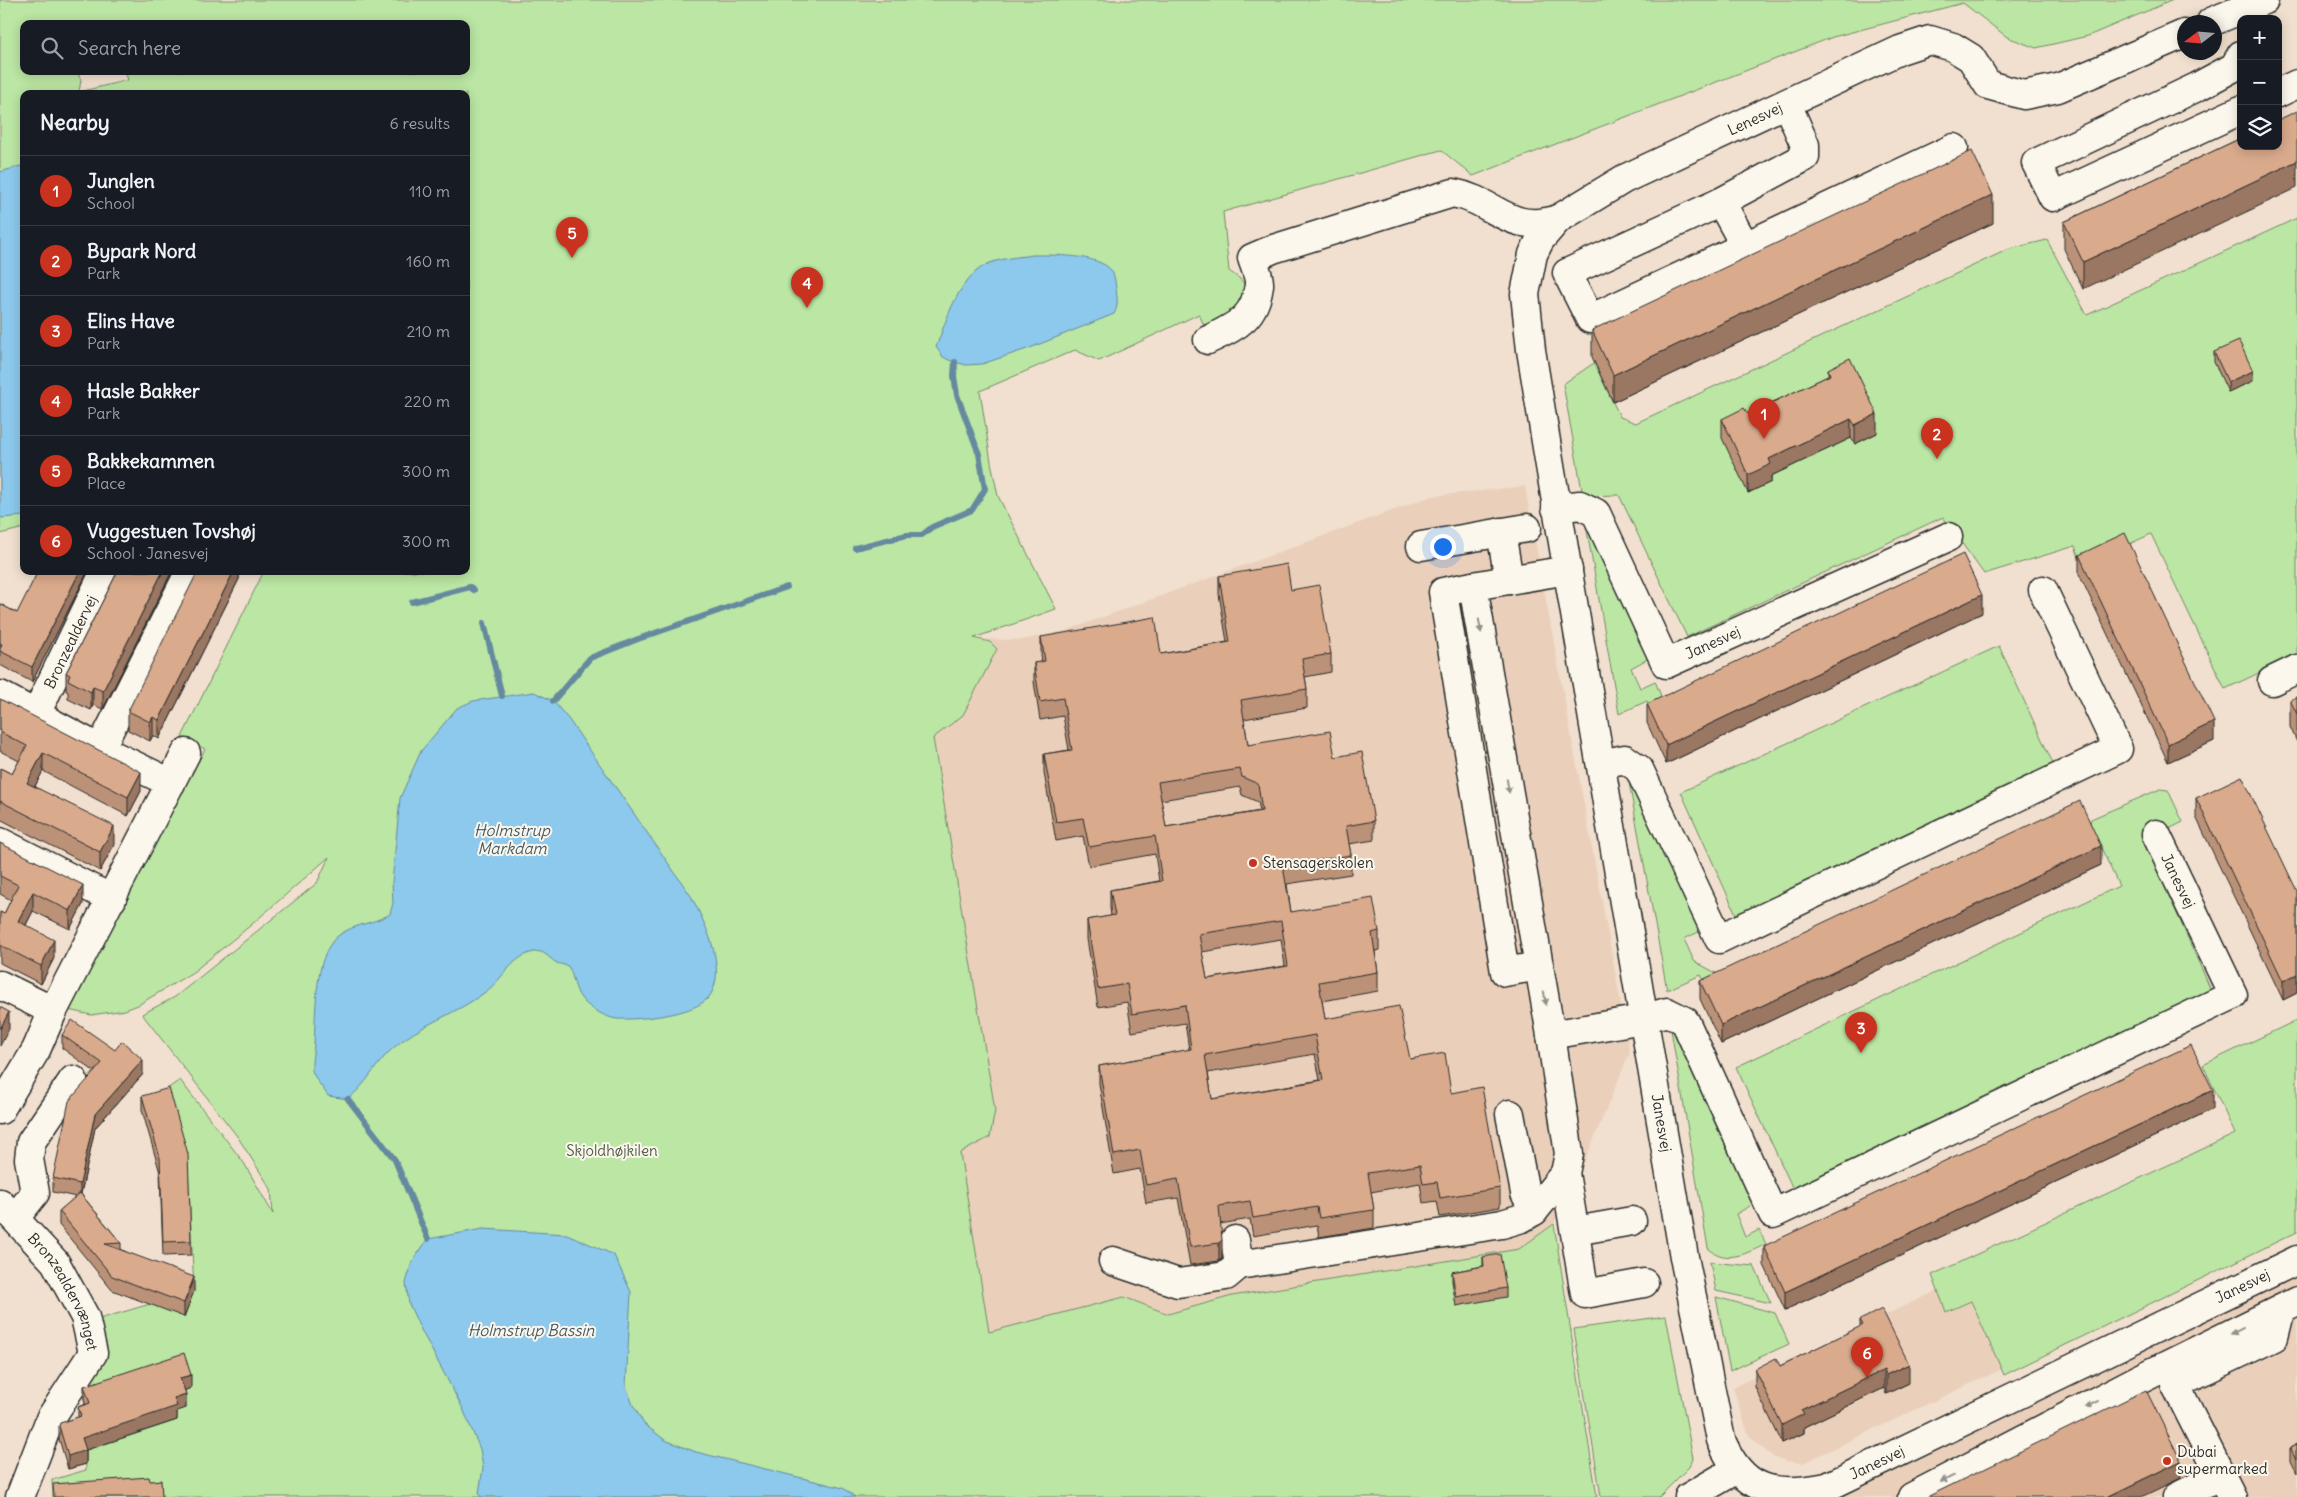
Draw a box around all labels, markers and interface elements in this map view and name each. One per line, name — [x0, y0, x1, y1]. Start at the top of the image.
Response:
north arrow — [2177, 15, 2222, 60]
map controls — [2237, 15, 2282, 150]
button: + — [2237, 15, 2282, 60]
search box — [20, 20, 470, 75]
icon: search — [38, 34, 66, 62]
text: Search here — [78, 36, 181, 60]
button: − — [2237, 60, 2282, 105]
street label: Lenesvej — [1724, 98, 1785, 139]
button: layers — [2237, 105, 2282, 150]
text: Nearby — [40, 109, 110, 136]
text: 6 results — [389, 113, 450, 133]
text: Junglen — [87, 169, 155, 193]
text: 1 — [53, 181, 59, 201]
text: 110 m — [409, 181, 450, 201]
text: School — [87, 193, 135, 213]
pin: 5 — [556, 217, 588, 258]
text: Bypark Nord — [87, 239, 196, 263]
text: 2 — [52, 251, 60, 271]
text: 160 m — [406, 251, 450, 271]
text: Park — [87, 263, 120, 283]
pin: 4 — [791, 267, 823, 308]
text: Elins Have — [87, 309, 175, 333]
text: 3 — [51, 321, 61, 341]
text: 210 m — [407, 321, 450, 341]
text: Park — [87, 333, 120, 353]
text: Hasle Bakker — [87, 379, 200, 403]
text: 4 — [51, 391, 61, 411]
text: 220 m — [404, 391, 450, 411]
pin: 1 — [1748, 398, 1780, 439]
text: Park — [87, 403, 120, 423]
pin: 2 — [1921, 418, 1953, 459]
text: Bakkekammen — [87, 449, 215, 473]
text: 5 — [51, 461, 61, 481]
text: 300 m — [402, 461, 450, 481]
text: Place — [87, 473, 126, 493]
text: Vuggestuen Tovshøj — [87, 519, 256, 543]
text: 6 — [51, 531, 61, 551]
text: 300 m — [402, 531, 450, 551]
your location — [1430, 534, 1456, 560]
text: School · Janesvej — [87, 543, 208, 563]
street label: Bronzealdervej — [40, 592, 101, 692]
one-way arrow — [1477, 619, 1485, 635]
street label: Janesvej — [1682, 622, 1743, 663]
one-way arrow — [1505, 779, 1513, 795]
water label: Holmstrup Markdam — [474, 820, 551, 858]
street label: Janesvej — [2157, 850, 2200, 911]
place label: Stensagerskolen — [1263, 853, 1374, 872]
marker: Stensagerskolen — [1247, 857, 1259, 869]
one-way arrow — [1541, 991, 1549, 1007]
pin: 3 — [1845, 1012, 1877, 1053]
street label: Janesvej — [1648, 1092, 1676, 1153]
park label: Skjoldhøjkilen — [566, 1141, 658, 1160]
street label: Bronzealdervænget — [24, 1229, 102, 1352]
street label: Janesvej — [2212, 1265, 2273, 1307]
water label: Holmstrup Bassin — [468, 1320, 595, 1340]
one-way arrow — [2230, 1327, 2244, 1335]
pin: 6 — [1851, 1337, 1883, 1378]
one-way arrow — [2085, 1400, 2099, 1408]
street label: Janesvej — [1846, 1441, 1907, 1484]
place label: Dubai supermarked — [2177, 1442, 2268, 1478]
marker: Dubai supermarked — [2161, 1455, 2173, 1467]
one-way arrow — [1941, 1474, 1954, 1483]

